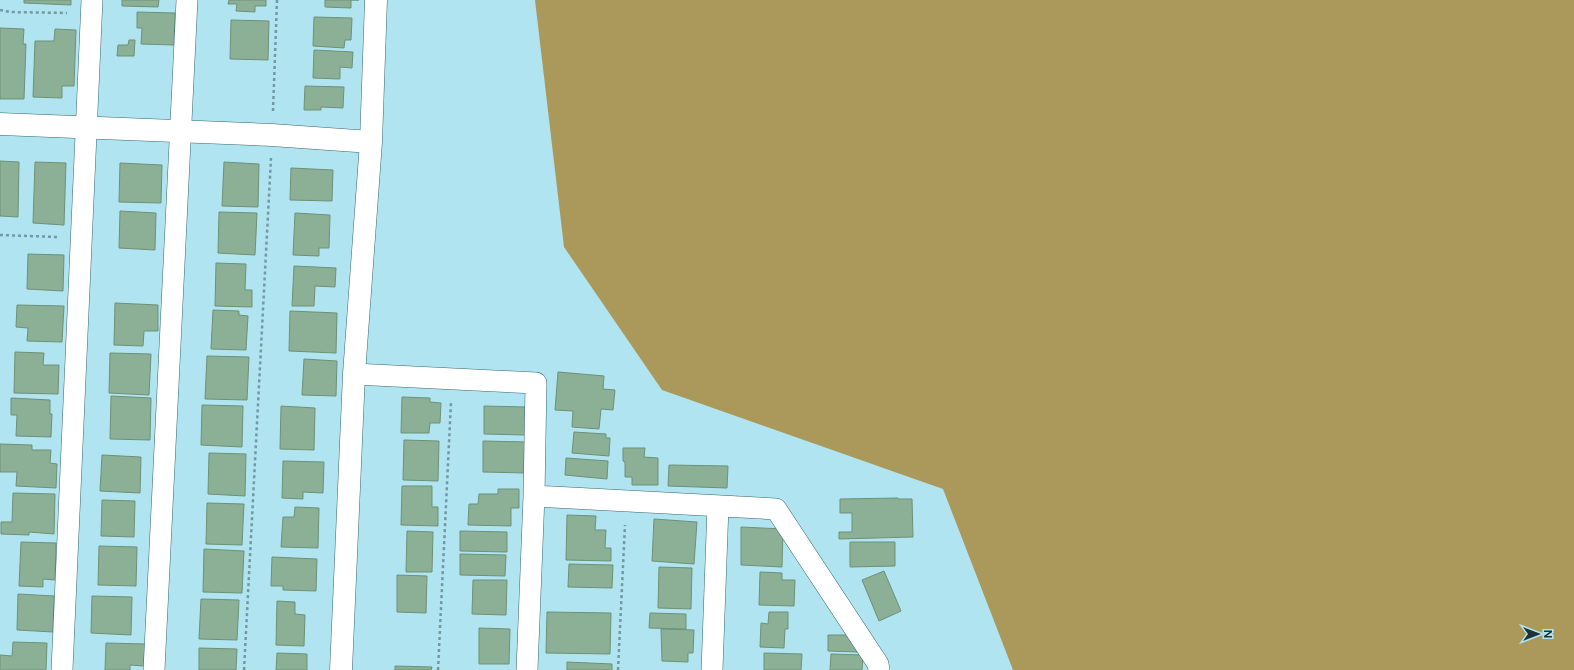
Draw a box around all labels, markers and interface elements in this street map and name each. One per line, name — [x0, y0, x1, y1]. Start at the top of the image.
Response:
north arrow — [1518, 614, 1558, 654]
text: N — [1541, 630, 1554, 638]

